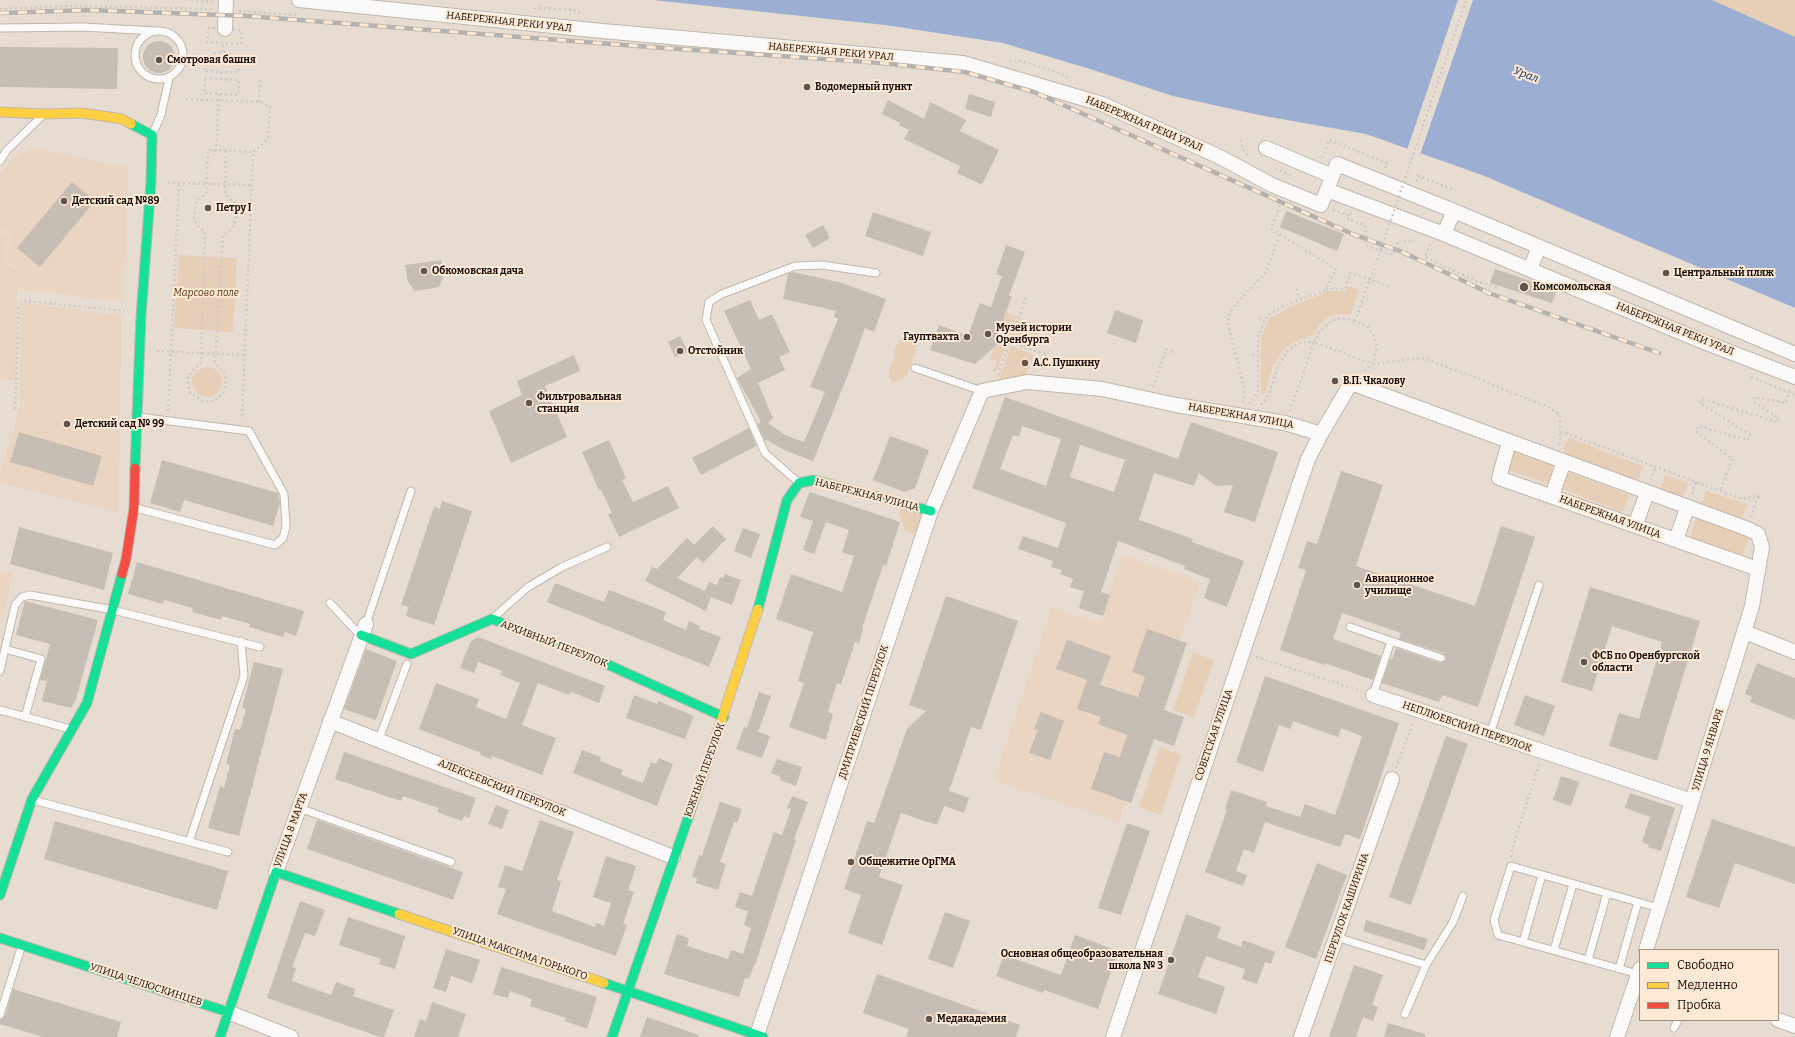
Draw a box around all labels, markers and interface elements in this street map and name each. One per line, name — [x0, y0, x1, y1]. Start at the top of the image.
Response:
street label: НАБЕРЕЖНАЯ РЕКИ УРАЛ — [446, 9, 572, 35]
street label: НАБЕРЕЖНАЯ РЕКИ УРАЛ — [768, 41, 894, 63]
place label: Смотровая башня — [167, 54, 256, 66]
marker: Смотровая башня — [154, 55, 164, 65]
water label: Урал — [1512, 64, 1540, 86]
place label: Водомерный пункт — [815, 81, 912, 93]
marker: Водомерный пункт — [802, 82, 812, 92]
street label: НАБЕРЕЖНАЯ РЕКИ УРАЛ — [1084, 94, 1204, 154]
place label: Детский сад №89 — [72, 195, 159, 207]
marker: Детский сад №89 — [59, 196, 69, 206]
place label: Петру I — [216, 202, 251, 214]
marker: Петру I — [203, 203, 213, 213]
place label: Обкомовская дача — [432, 265, 524, 277]
marker: Обкомовская дача — [419, 266, 429, 276]
place label: Центральный пляж — [1674, 267, 1774, 279]
marker: Центральный пляж — [1661, 268, 1671, 278]
marker: Комсомольская — [1518, 281, 1530, 293]
place label: Комсомольская — [1533, 281, 1611, 293]
park label: Марсово поле — [173, 287, 239, 299]
street label: НАБЕРЕЖНАЯ РЕКИ УРАЛ — [1614, 300, 1736, 358]
place label: Музей истории Оренбурга — [996, 322, 1072, 346]
marker: Музей истории Оренбурга — [983, 329, 993, 339]
place label: Гауптвахта — [903, 331, 959, 343]
marker: Гауптвахта — [962, 332, 972, 342]
place label: Отстойник — [688, 345, 743, 357]
marker: Отстойник — [675, 346, 685, 356]
place label: А.С. Пушкину — [1033, 357, 1100, 369]
marker: А.С. Пушкину — [1020, 358, 1030, 368]
place label: В.П. Чкалову — [1343, 375, 1405, 387]
marker: В.П. Чкалову — [1330, 376, 1340, 386]
place label: Фильтровальная станция — [537, 391, 622, 414]
marker: Фильтровальная станция — [524, 398, 534, 408]
street label: НАБЕРЕЖНАЯ УЛИЦА — [1187, 401, 1295, 431]
place label: Детский сад № 99 — [75, 418, 164, 430]
marker: Детский сад № 99 — [62, 419, 72, 429]
street label: НАБЕРЕЖНАЯ УЛИЦА — [814, 476, 920, 514]
street label: НАБЕРЕЖНАЯ УЛИЦА — [1558, 493, 1662, 541]
place label: Авиационное училище — [1365, 573, 1434, 596]
marker: Авиационное училище — [1352, 580, 1362, 590]
street label: АРХИВНЫЙ ПЕРЕУЛОК — [499, 618, 609, 670]
street label: ДМИТРИЕВСКИЙ ПЕРЕУЛОК — [837, 644, 891, 780]
place label: ФСБ по Оренбургской области — [1592, 650, 1700, 674]
marker: ФСБ по Оренбургской области — [1579, 657, 1589, 667]
street label: СОВЕТСКАЯ УЛИЦА — [1193, 688, 1235, 782]
street label: НЕПЛЮЕВСКИЙ ПЕРЕУЛОК — [1401, 699, 1533, 755]
street label: УЛИЦА 9 ЯНВАРЯ — [1690, 707, 1726, 793]
street label: ЮЖНЫЙ ПЕРЕУЛОК — [682, 721, 728, 819]
street label: АЛЕКСЕЕВСКИЙ ПЕРЕУЛОК — [436, 757, 568, 819]
street label: УЛИЦА 8 МАРТА — [272, 791, 310, 869]
street label: ПЕРЕУЛОК КАШИРИНА — [1322, 851, 1372, 965]
place label: Общежитие ОрГМА — [859, 856, 956, 868]
marker: Общежитие ОрГМА — [846, 857, 856, 867]
street label: УЛИЦА МАКСИМА ГОРЬКОГО — [451, 925, 589, 983]
place label: Основная общеобразовательная школа № 3 — [1001, 948, 1163, 972]
legend — [1639, 949, 1779, 1021]
marker: Основная общеобразовательная школа № 3 — [1166, 955, 1176, 965]
text: Свободно — [1677, 958, 1734, 972]
street label: УЛИЦА ЧЕЛЮСКИНЦЕВ — [88, 961, 204, 1009]
text: Медленно — [1677, 978, 1738, 992]
text: Пробка — [1677, 998, 1721, 1012]
place label: Медакадемия — [937, 1013, 1006, 1025]
marker: Медакадемия — [924, 1014, 934, 1024]

